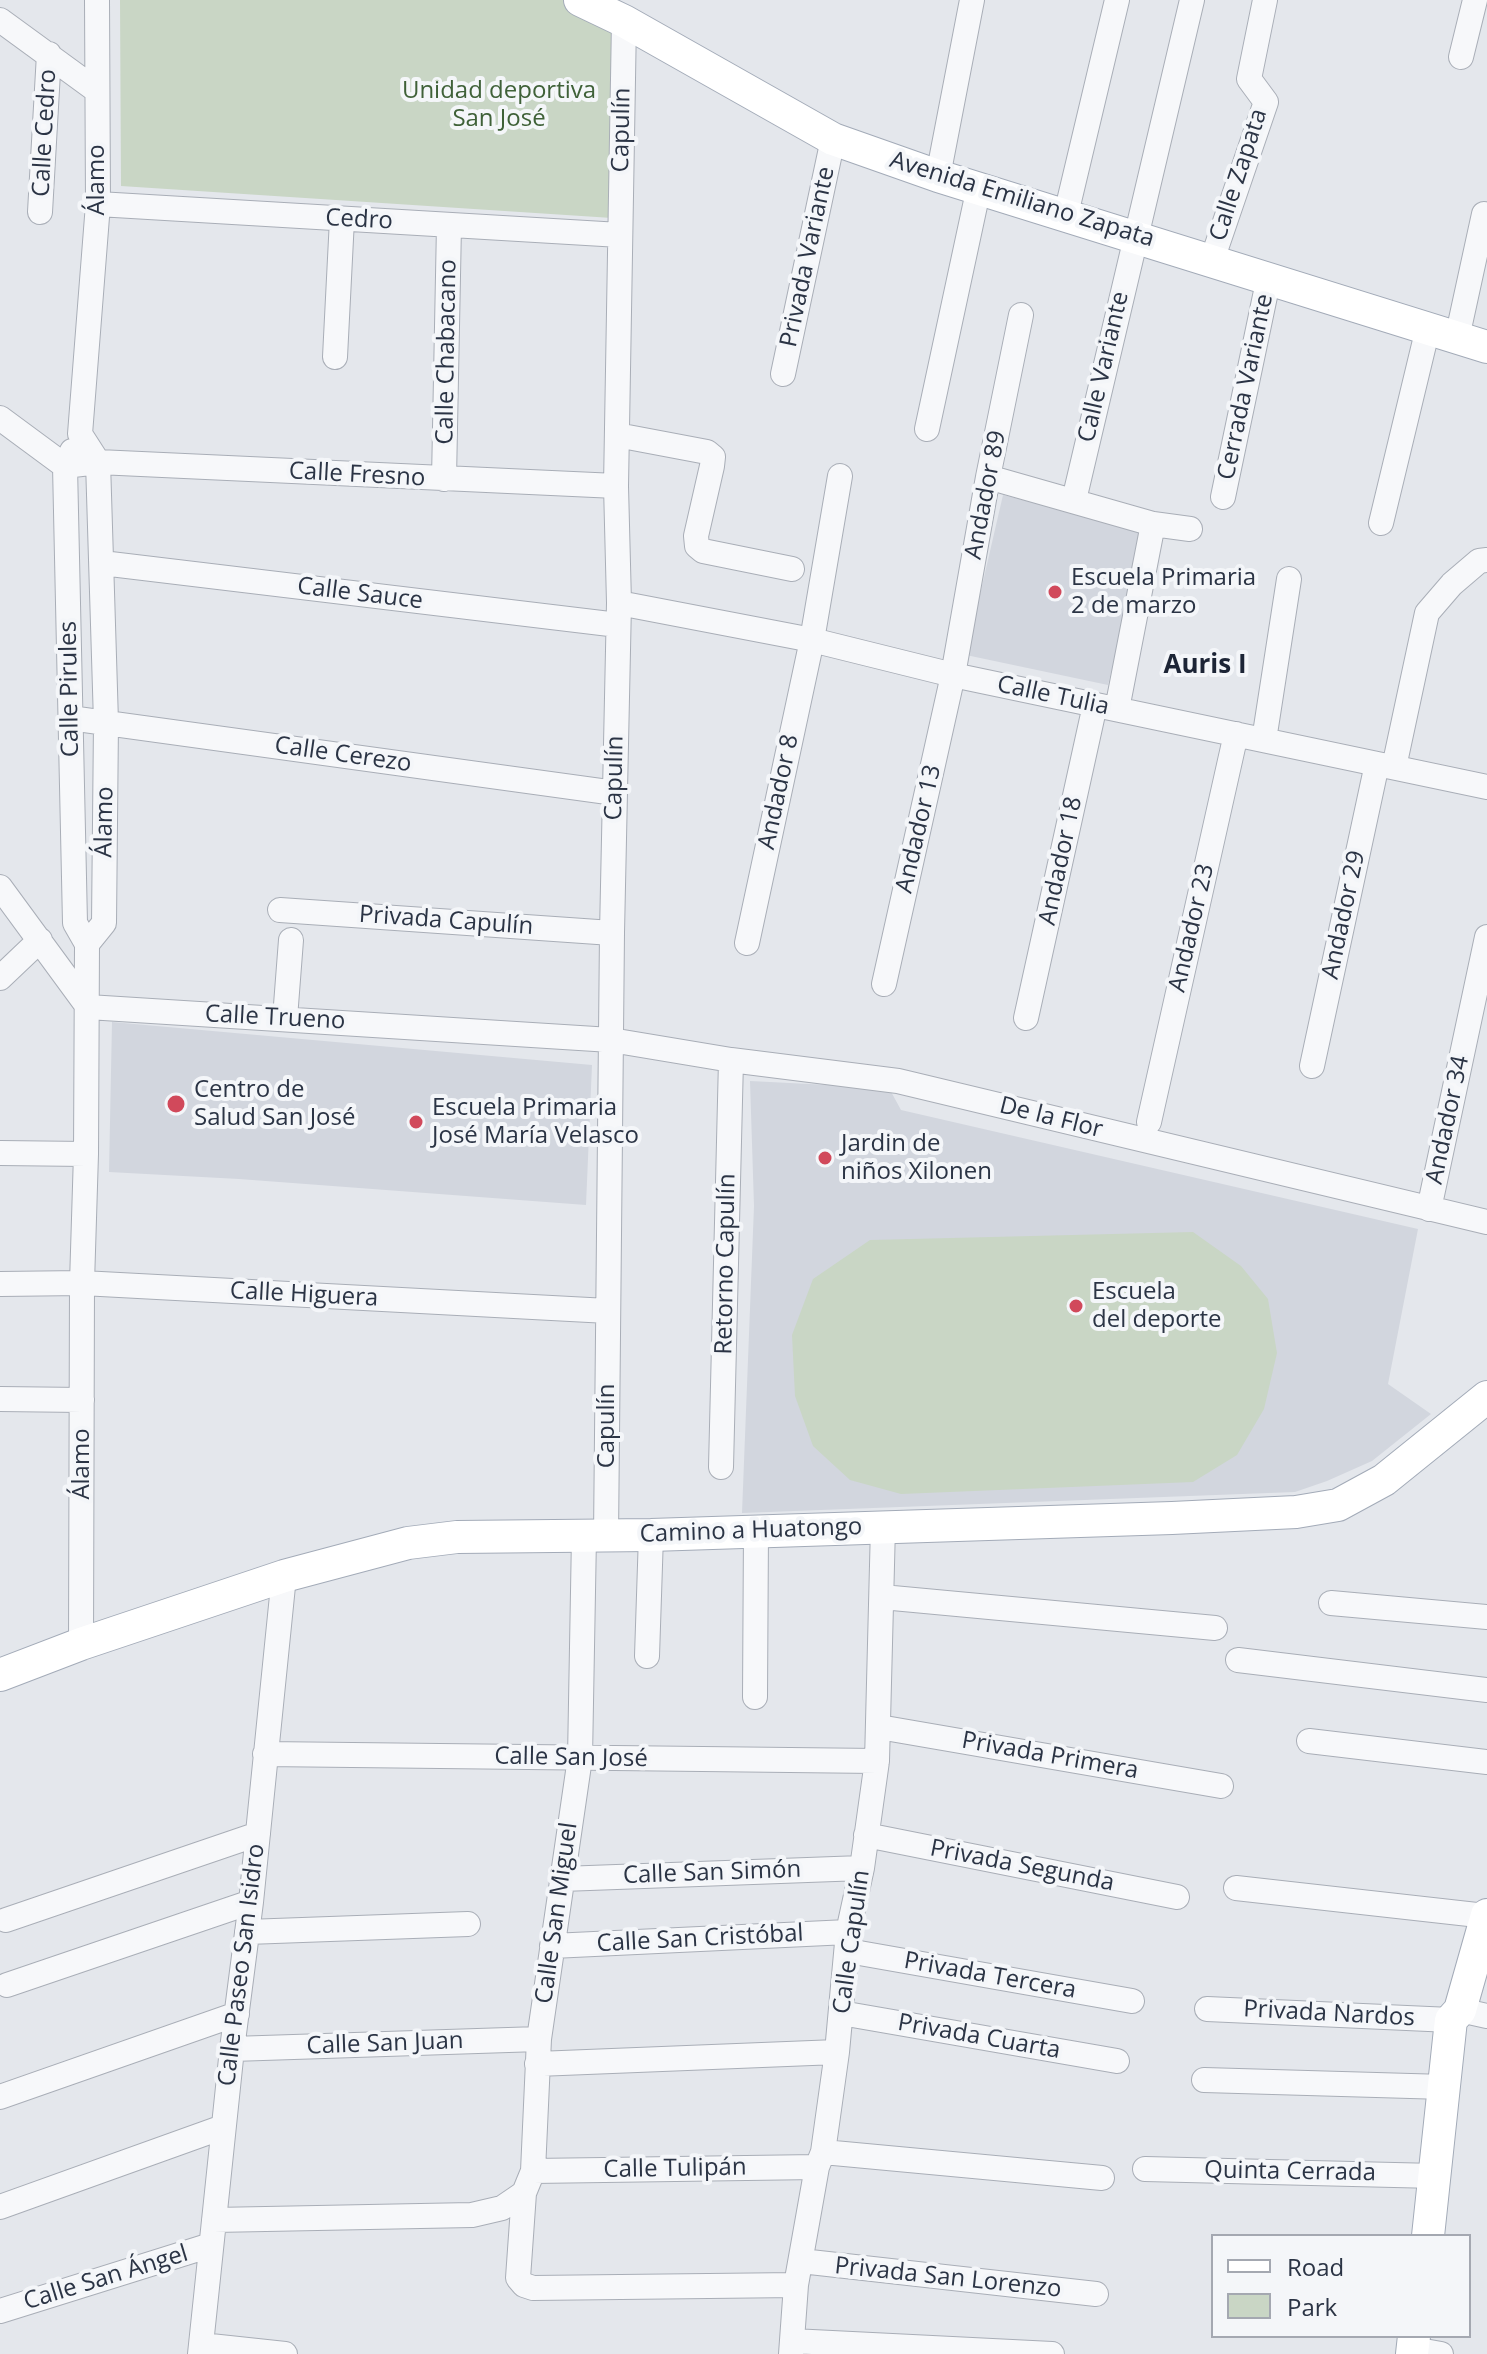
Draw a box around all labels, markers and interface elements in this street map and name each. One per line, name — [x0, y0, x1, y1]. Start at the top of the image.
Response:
street label: Calle Cedro — [27, 68, 63, 198]
park label: Unidad deportiva San José — [402, 77, 596, 133]
street label: Capulín — [607, 87, 637, 173]
street label: Calle Zapata — [1204, 105, 1274, 245]
street label: Álamo — [83, 144, 111, 216]
street label: Avenida Emiliano Zapata — [886, 146, 1158, 254]
street label: Privada Variante — [775, 164, 841, 350]
street label: Cedro — [325, 204, 393, 236]
street label: Calle Chabacano — [431, 259, 463, 445]
street label: Calle Variante — [1073, 289, 1135, 445]
street label: Cerrada Variante — [1212, 291, 1280, 483]
street label: Andador 89 — [959, 428, 1013, 562]
street label: Calle Fresno — [288, 457, 426, 493]
place label: Escuela Primaria 2 de marzo — [1071, 564, 1256, 620]
street label: Calle Sauce — [295, 572, 425, 616]
marker: Escuela Primaria 2 de marzo — [1046, 583, 1064, 601]
street label: Calle Pirules — [54, 621, 86, 757]
district label: Auris I — [1163, 650, 1247, 682]
street label: Calle Tulia — [994, 670, 1112, 722]
street label: Calle Cerezo — [273, 731, 413, 779]
street label: Andador 8 — [753, 732, 805, 852]
street label: Capulín — [600, 735, 630, 821]
street label: Andador 13 — [890, 762, 948, 896]
street label: Álamo — [90, 786, 120, 858]
street label: Andador 18 — [1033, 794, 1089, 928]
street label: Andador 29 — [1316, 848, 1372, 982]
street label: Andador 23 — [1163, 861, 1221, 995]
street label: Privada Capulín — [358, 901, 534, 941]
street label: Calle Trueno — [204, 1000, 346, 1036]
street label: Andador 34 — [1420, 1053, 1476, 1187]
place label: Centro de Salud San José — [194, 1076, 355, 1132]
street label: De la Flor — [996, 1091, 1106, 1145]
marker: Centro de Salud San José — [165, 1093, 187, 1115]
place label: Escuela Primaria José María Velasco — [432, 1094, 639, 1150]
marker: Escuela Primaria José María Velasco — [407, 1113, 425, 1131]
place label: Jardin de niños Xilonen — [841, 1130, 992, 1186]
marker: Jardin de niños Xilonen — [816, 1149, 834, 1167]
street label: Retorno Capulín — [710, 1173, 742, 1355]
street label: Calle Higuera — [229, 1277, 379, 1313]
place label: Escuela del deporte — [1092, 1278, 1222, 1334]
marker: Escuela del deporte — [1067, 1297, 1085, 1315]
street label: Capulín — [593, 1384, 621, 1468]
street label: Álamo — [68, 1428, 96, 1500]
street label: Camino a Huatongo — [639, 1513, 863, 1549]
street label: Privada Primera — [959, 1726, 1141, 1786]
street label: Calle San José — [494, 1742, 648, 1774]
street label: Calle San Miguel — [530, 1821, 584, 2005]
street label: Privada Segunda — [927, 1834, 1117, 1898]
street label: Calle Paseo San Isidro — [213, 1842, 271, 2088]
street label: Calle San Simón — [622, 1855, 802, 1891]
street label: Calle Capulín — [828, 1868, 876, 2016]
street label: Calle San Cristóbal — [596, 1919, 804, 1959]
street label: Privada Tercera — [902, 1947, 1078, 2005]
street label: Privada Nardos — [1243, 1995, 1415, 2033]
street label: Privada Cuarta — [895, 2009, 1063, 2065]
street label: Calle San Juan — [306, 2027, 464, 2061]
street label: Calle Tulipán — [603, 2153, 747, 2185]
street label: Quinta Cerrada — [1204, 2156, 1376, 2188]
legend — [1211, 2234, 1471, 2338]
street label: Calle San Ángel — [20, 2239, 192, 2317]
text: Road — [1287, 2250, 1344, 2283]
street label: Privada San Lorenzo — [833, 2252, 1063, 2304]
text: Park — [1287, 2290, 1337, 2323]

